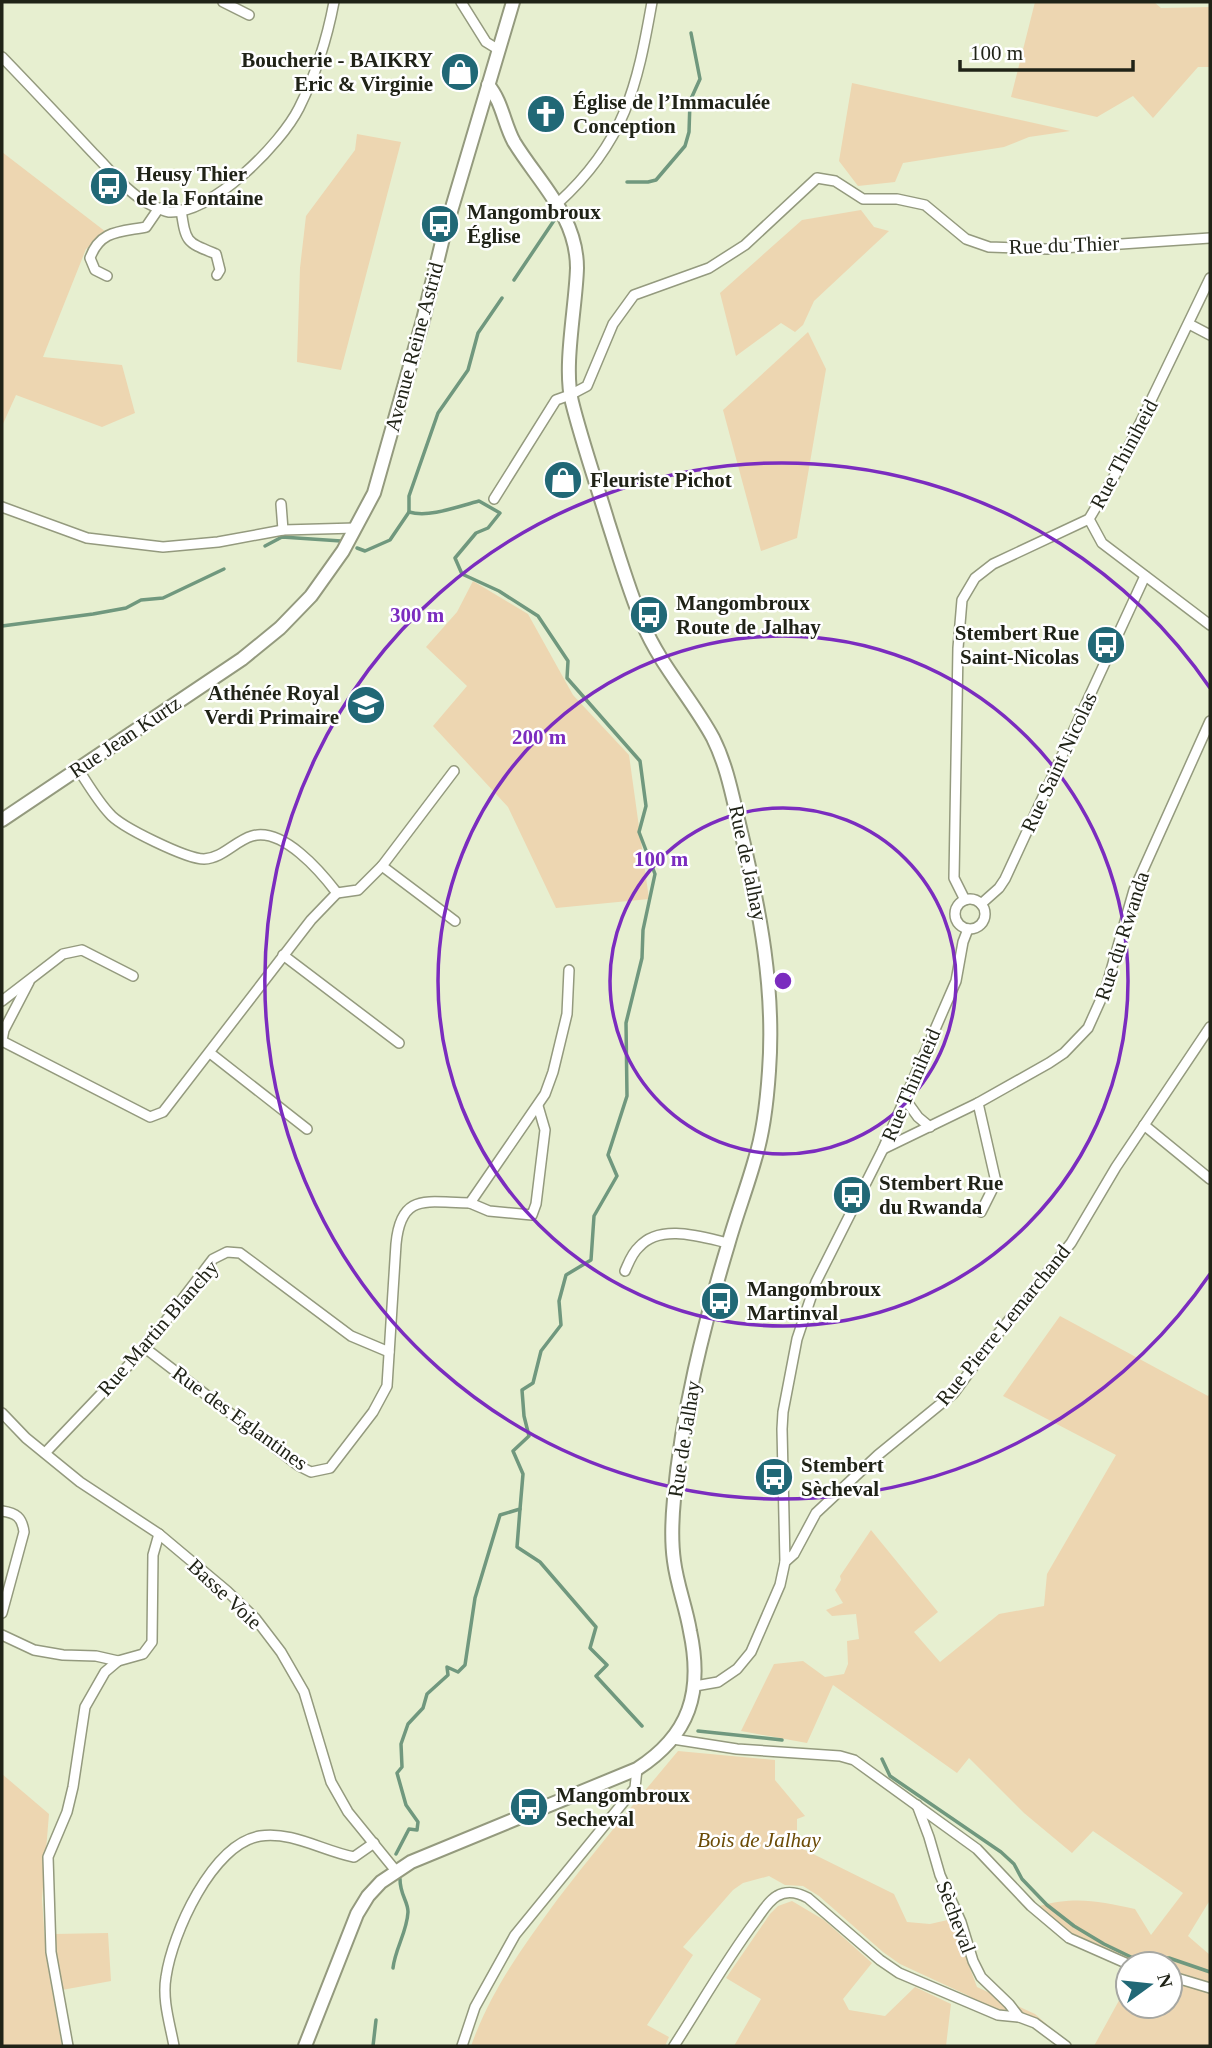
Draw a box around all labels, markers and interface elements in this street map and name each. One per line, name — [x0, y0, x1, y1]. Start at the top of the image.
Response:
scale bar — [960, 28, 1133, 72]
text: 100 m — [970, 41, 1023, 65]
place label: Boucherie - BAIKRY Eric & Virginie — [241, 48, 433, 96]
shop icon: Boucherie - BAIKRY Eric & Virginie — [439, 51, 481, 93]
place label: Église de l’Immaculée Conception — [573, 90, 770, 138]
church icon: Église de l’Immaculée Conception — [525, 93, 567, 135]
place label: Heusy Thier de la Fontaine — [136, 162, 263, 210]
bus stop icon: Heusy Thier de la Fontaine — [88, 165, 130, 207]
place label: Mangombroux Église — [467, 200, 601, 248]
bus stop icon: Mangombroux Église — [419, 203, 461, 245]
street label: Rue du Thier — [1008, 231, 1120, 259]
street label: Avenue Reine Astrid — [380, 259, 448, 434]
street label: Rue Thiniheid — [1085, 395, 1163, 513]
shop icon: Fleuriste Pichot — [542, 459, 584, 501]
place label: Fleuriste Pichot — [590, 468, 732, 492]
place label: Mangombroux Route de Jalhay — [676, 591, 821, 639]
bus stop icon: Mangombroux Route de Jalhay — [628, 594, 670, 636]
text: 300 m — [390, 603, 445, 627]
place label: Stembert Rue Saint-Nicolas — [955, 621, 1079, 669]
bus stop icon: Stembert Rue Saint-Nicolas — [1085, 624, 1127, 666]
place label: Athénée Royal Verdi Primaire — [204, 681, 339, 729]
school or university icon: Athénée Royal Verdi Primaire — [345, 684, 387, 726]
street label: Rue Saint Nicolas — [1016, 688, 1102, 836]
street label: Rue Jean Kurtz — [65, 691, 185, 783]
text: 200 m — [512, 725, 567, 749]
street label: Rue de Jalhay — [724, 803, 772, 924]
text: 100 m — [634, 847, 689, 871]
street label: Rue du Rwanda — [1090, 868, 1154, 1004]
centre of rings — [771, 969, 795, 993]
street label: Rue Thiniheid — [876, 1024, 946, 1145]
place label: Stembert Rue du Rwanda — [879, 1171, 1003, 1219]
bus stop icon: Stembert Rue du Rwanda — [831, 1174, 873, 1216]
street label: Rue Pierre Lemarchand — [931, 1240, 1075, 1410]
street label: Rue Martin Blanchy — [93, 1255, 224, 1401]
place label: Mangombroux Martinval — [747, 1277, 881, 1325]
bus stop icon: Mangombroux Martinval — [699, 1280, 741, 1322]
street label: Rue des Eglantines — [168, 1361, 312, 1475]
street label: Rue de Jalhay — [663, 1378, 705, 1499]
place label: Stembert Sècheval — [801, 1453, 884, 1501]
bus stop icon: Stembert Sècheval — [753, 1456, 795, 1498]
street label: Basse Voie — [183, 1554, 267, 1634]
place label: Mangombroux Secheval — [556, 1783, 690, 1831]
bus stop icon: Mangombroux Secheval — [508, 1786, 550, 1828]
park label: Bois de Jalhay — [697, 1828, 821, 1852]
street label: Sècheval — [931, 1877, 981, 1957]
north arrow — [1114, 1950, 1184, 2020]
text: N — [1153, 1971, 1177, 1990]

